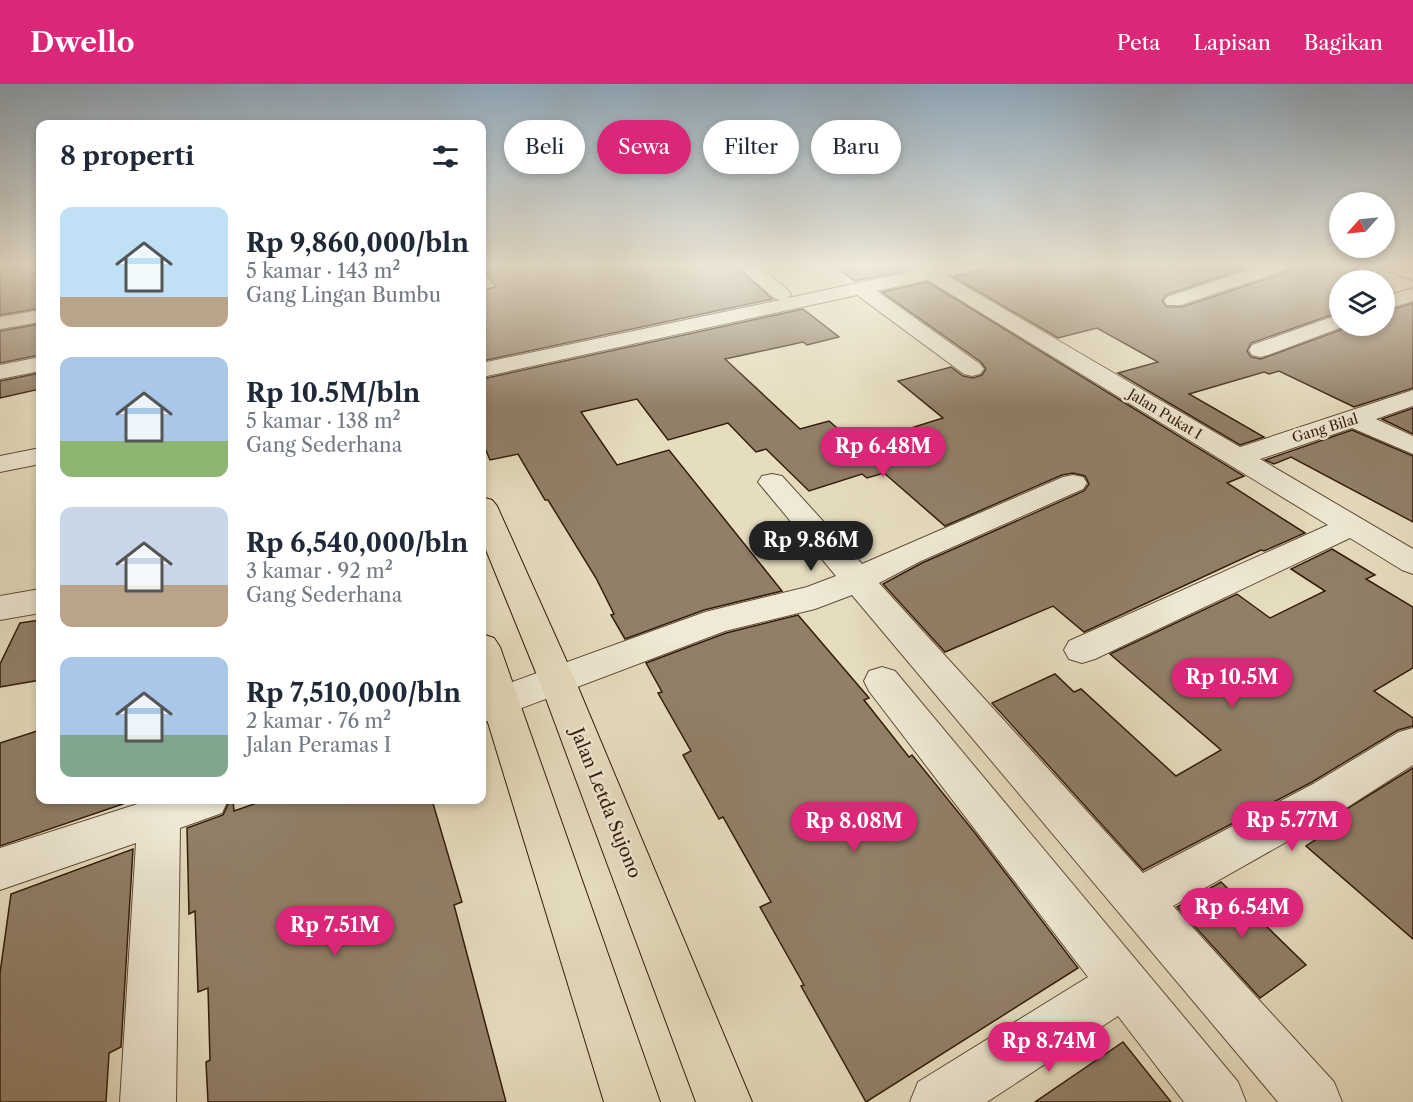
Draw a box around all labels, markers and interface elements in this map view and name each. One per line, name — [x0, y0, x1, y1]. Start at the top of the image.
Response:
text: Dwello — [30, 25, 135, 59]
text: Peta — [1117, 30, 1160, 55]
text: Lapisan — [1193, 30, 1271, 55]
text: Bagikan — [1304, 30, 1383, 55]
chip: Beli — [504, 120, 585, 174]
chip: Sewa — [597, 120, 691, 174]
chip: Filter — [703, 120, 799, 174]
chip: Baru — [811, 120, 901, 174]
text: 8 properti — [60, 140, 194, 172]
icon: filters — [429, 140, 462, 173]
north arrow — [1329, 192, 1395, 258]
map controls — [1329, 192, 1395, 336]
text: Rp 9,860,000/bln — [246, 227, 469, 259]
icon: home — [108, 231, 180, 303]
text: 5 kamar · 143 m² — [246, 259, 400, 283]
button: layers — [1329, 270, 1395, 336]
text: Gang Lingan Bumbu — [246, 283, 441, 307]
text: Rp 10.5M/bln — [246, 377, 420, 409]
icon: home — [108, 381, 180, 453]
street label: Jalan Pukat I — [1123, 384, 1205, 443]
text: 5 kamar · 138 m² — [246, 409, 401, 433]
street label: Gang Bilal — [1290, 409, 1360, 447]
pin: Rp 6.48M — [821, 427, 945, 478]
text: Gang Sederhana — [246, 433, 402, 457]
text: Rp 6.48M — [835, 434, 931, 458]
pin: Rp 9.86M — [749, 521, 873, 572]
text: Rp 6,540,000/bln — [246, 527, 468, 559]
text: Rp 9.86M — [763, 528, 859, 552]
icon: home — [108, 531, 180, 603]
text: 3 kamar · 92 m² — [246, 559, 393, 583]
text: Gang Sederhana — [246, 583, 402, 607]
pin: Rp 10.5M — [1170, 658, 1294, 709]
text: Rp 10.5M — [1186, 665, 1278, 689]
text: Rp 7,510,000/bln — [246, 677, 461, 709]
icon: home — [108, 681, 180, 753]
text: 2 kamar · 76 m² — [246, 709, 391, 733]
street label: Jalan Letda Sujono — [565, 722, 646, 881]
text: Jalan Peramas I — [246, 733, 391, 757]
pin: Rp 5.77M — [1230, 801, 1354, 852]
pin: Rp 8.08M — [792, 802, 916, 853]
text: Rp 5.77M — [1246, 808, 1338, 832]
text: Rp 8.08M — [805, 809, 903, 833]
pin: Rp 6.54M — [1180, 888, 1304, 939]
text: Rp 6.54M — [1194, 895, 1290, 919]
pin: Rp 7.51M — [273, 906, 397, 957]
text: Rp 7.51M — [290, 913, 380, 937]
pin: Rp 8.74M — [987, 1022, 1111, 1073]
text: Rp 8.74M — [1002, 1029, 1096, 1053]

